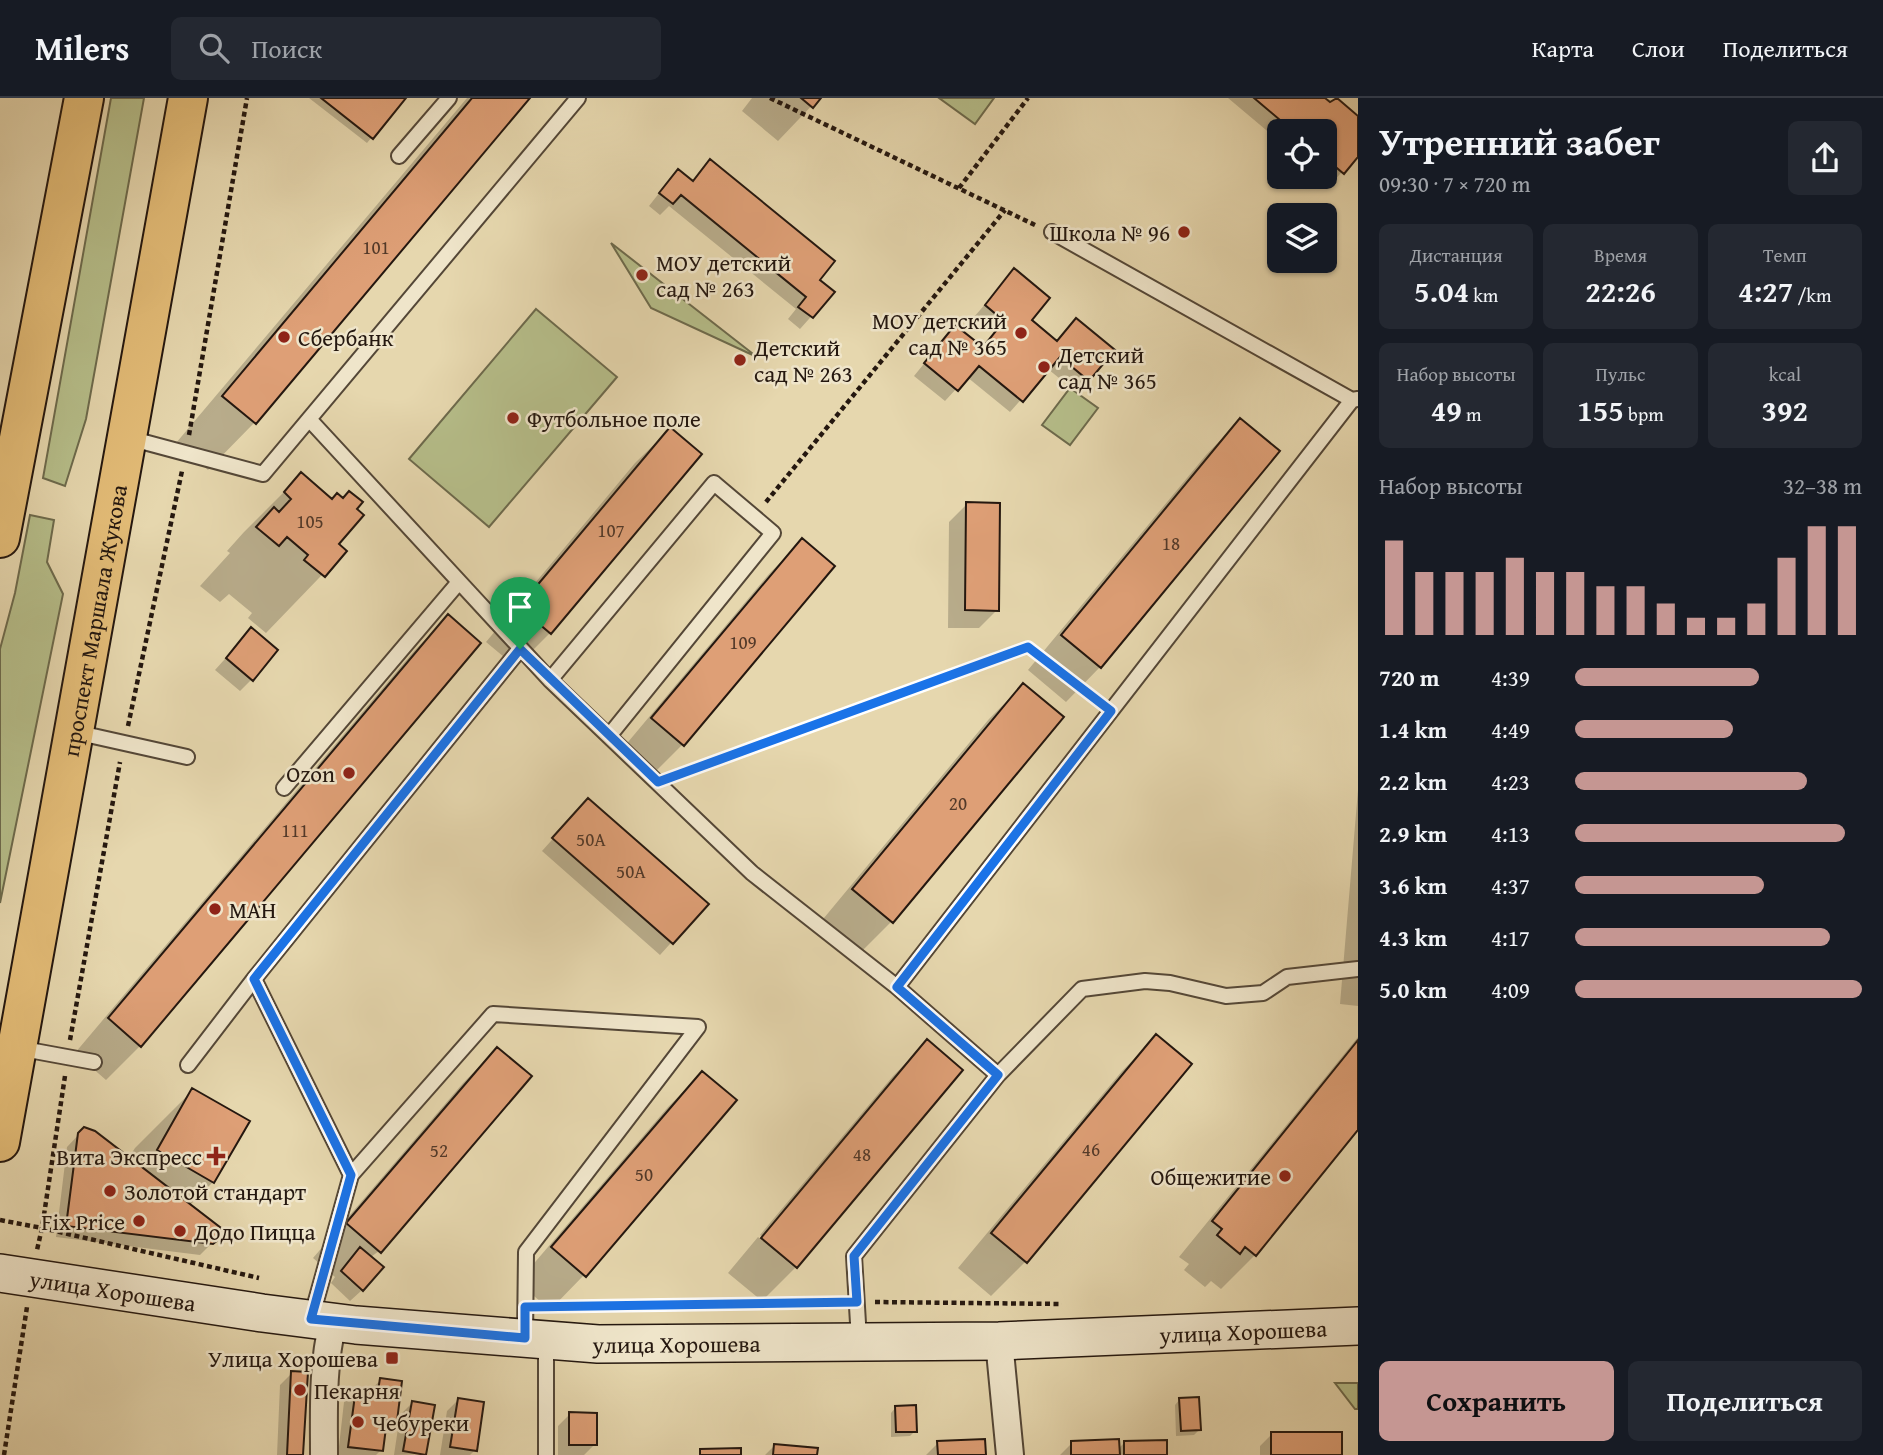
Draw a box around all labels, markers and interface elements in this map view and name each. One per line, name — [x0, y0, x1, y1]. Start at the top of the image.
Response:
search box — [171, 17, 661, 80]
text: Milers — [35, 24, 129, 72]
icon: search — [195, 29, 233, 67]
text: Поиск — [251, 29, 322, 68]
text: Карта — [1532, 31, 1594, 66]
text: Слои — [1632, 31, 1685, 66]
text: Поделиться — [1723, 31, 1848, 66]
text: Утренний забег — [1379, 113, 1660, 169]
map controls — [1267, 119, 1337, 273]
button: locate — [1267, 119, 1337, 189]
button: share — [1788, 121, 1862, 195]
text: 09:30 · 7 × 720 m — [1379, 167, 1531, 200]
button: layers — [1267, 203, 1337, 273]
place label: Школа № 96 — [1049, 216, 1170, 249]
marker: Школа № 96 — [1176, 224, 1192, 240]
house number: 101 — [362, 233, 390, 261]
text: Дистанция — [1410, 241, 1503, 269]
text: Время — [1594, 241, 1647, 269]
text: Темп — [1763, 241, 1807, 269]
place label: МОУ детский сад № 263 — [656, 246, 791, 305]
marker: МОУ детский сад № 263 — [634, 267, 650, 283]
text: 5.04 — [1414, 269, 1469, 313]
text: 22:26 — [1585, 269, 1656, 313]
text: 4:27 — [1738, 269, 1793, 313]
text: km — [1469, 281, 1498, 309]
text: /km — [1793, 281, 1832, 309]
place label: МОУ детский сад № 365 — [872, 304, 1007, 363]
place label: Сбербанк — [298, 321, 394, 354]
marker: МОУ детский сад № 365 — [1013, 325, 1029, 341]
marker: Сбербанк — [276, 329, 292, 345]
place label: Детский сад № 263 — [753, 331, 853, 390]
place label: Детский сад № 365 — [1057, 338, 1157, 397]
marker: Детский сад № 263 — [732, 352, 748, 368]
marker: Детский сад № 365 — [1036, 359, 1052, 375]
text: Набор высоты — [1397, 360, 1516, 388]
text: Пульс — [1596, 360, 1645, 388]
text: kcal — [1769, 360, 1801, 388]
text: 49 — [1431, 388, 1462, 432]
text: 155 — [1577, 388, 1624, 432]
text: 392 — [1762, 388, 1808, 432]
text: m — [1462, 400, 1482, 428]
text: bpm — [1624, 400, 1664, 428]
place label: Футбольное поле — [527, 402, 701, 435]
marker: Футбольное поле — [505, 410, 521, 426]
text: Набор высоты — [1379, 469, 1523, 502]
text: 32–38 m — [1783, 469, 1862, 502]
street label: проспект Маршала Жукова — [53, 482, 135, 759]
house number: 105 — [296, 507, 324, 535]
house number: 107 — [597, 516, 625, 544]
house number: 18 — [1162, 529, 1180, 557]
pin — [490, 577, 550, 649]
icon: arrive — [501, 588, 539, 626]
house number: 109 — [729, 628, 757, 656]
text: 720 m — [1379, 661, 1440, 694]
text: 4:39 — [1491, 661, 1530, 694]
text: 1.4 km — [1379, 713, 1447, 746]
text: 4:49 — [1491, 713, 1530, 746]
place label: Ozon — [286, 757, 335, 790]
marker: Ozon — [341, 765, 357, 781]
text: 2.2 km — [1379, 765, 1447, 798]
text: 4:23 — [1491, 765, 1530, 798]
house number: 20 — [949, 789, 967, 817]
house number: 111 — [281, 816, 309, 844]
text: 2.9 km — [1379, 817, 1447, 850]
text: 4:13 — [1491, 817, 1530, 850]
house number: 50А — [576, 825, 606, 853]
house number: 50А — [616, 857, 646, 885]
text: 3.6 km — [1379, 869, 1447, 902]
text: 4:37 — [1491, 869, 1530, 902]
place label: МАН — [229, 893, 276, 926]
marker: МАН — [207, 901, 223, 917]
text: 4.3 km — [1379, 921, 1447, 954]
text: 4:17 — [1491, 921, 1530, 954]
text: 5.0 km — [1379, 973, 1447, 1006]
text: 4:09 — [1491, 973, 1530, 1006]
house number: 46 — [1082, 1135, 1100, 1163]
house number: 52 — [430, 1136, 448, 1164]
place label: Вита Экспресс — [56, 1140, 202, 1173]
house number: 48 — [853, 1140, 871, 1168]
marker: Вита Экспресс — [208, 1148, 224, 1164]
house number: 50 — [635, 1160, 653, 1188]
place label: Общежитие — [1151, 1160, 1271, 1193]
marker: Общежитие — [1277, 1168, 1293, 1184]
place label: Золотой стандарт — [124, 1175, 306, 1208]
marker: Золотой стандарт — [102, 1183, 118, 1199]
place label: Fix Price — [41, 1205, 125, 1238]
marker: Fix Price — [131, 1213, 147, 1229]
place label: Додо Пицца — [193, 1215, 315, 1248]
marker: Додо Пицца — [172, 1223, 188, 1239]
street label: улица Хорошева — [26, 1261, 198, 1319]
street label: улица Хорошева — [1158, 1311, 1328, 1351]
street label: улица Хорошева — [591, 1326, 761, 1361]
place label: Улица Хорошева — [208, 1342, 378, 1375]
marker: Улица Хорошева — [384, 1350, 400, 1366]
button: Сохранить — [1379, 1361, 1614, 1441]
button: Поделиться — [1628, 1361, 1862, 1441]
place label: Пекарня — [314, 1374, 400, 1407]
marker: Пекарня — [292, 1382, 308, 1398]
place label: Чебуреки — [372, 1406, 470, 1439]
marker: Чебуреки — [350, 1414, 366, 1430]

